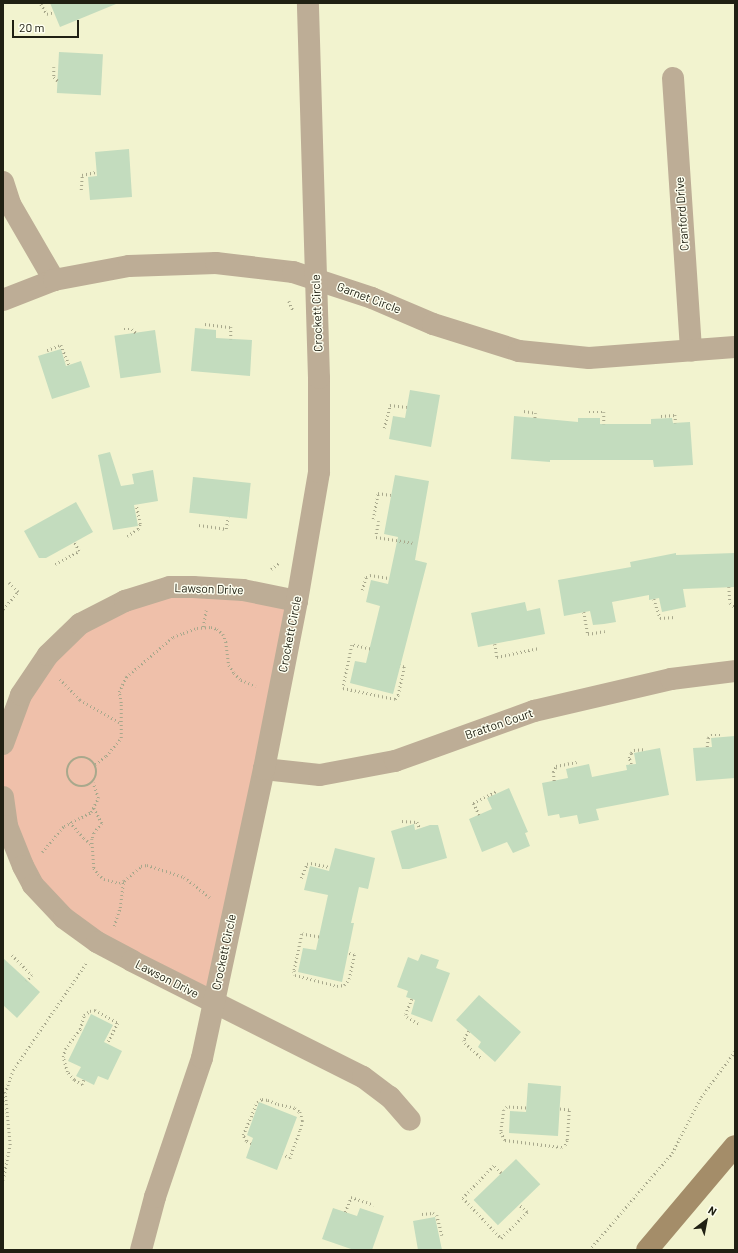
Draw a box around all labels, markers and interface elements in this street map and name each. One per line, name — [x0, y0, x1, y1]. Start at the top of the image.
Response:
scale bar — [14, 12, 81, 38]
text: 20 m — [19, 20, 45, 34]
street label: Cranford Drive — [672, 176, 692, 252]
street label: Crockett Circle — [308, 274, 326, 352]
street label: Garnet Circle — [335, 279, 403, 317]
street label: Lawson Drive — [174, 581, 244, 597]
street label: Crockett Circle — [276, 595, 304, 673]
street label: Bratton Court — [463, 706, 535, 742]
street label: Crockett Circle — [209, 913, 239, 991]
street label: Lawson Drive — [133, 957, 201, 1001]
north arrow — [686, 1201, 726, 1241]
text: N — [706, 1203, 719, 1218]

